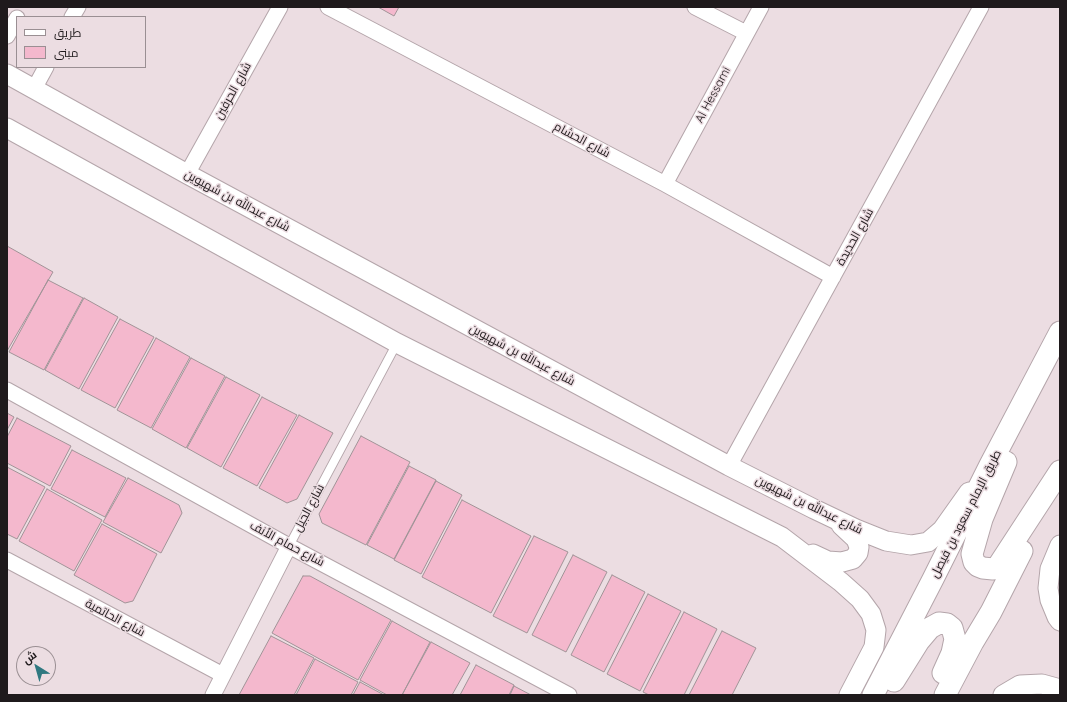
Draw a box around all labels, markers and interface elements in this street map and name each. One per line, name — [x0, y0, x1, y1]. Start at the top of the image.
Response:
legend — [16, 16, 146, 68]
text: طريق — [54, 25, 81, 40]
text: مبنى — [54, 45, 79, 60]
street label: شارع الحرفين — [211, 60, 255, 122]
street label: Al Hessami — [692, 65, 734, 125]
street label: شارع الحشام — [551, 119, 613, 161]
street label: شارع عبدالله بن شهيوين — [182, 167, 292, 235]
street label: شارع الحديدة — [833, 206, 877, 268]
street label: شارع عبدالله بن شهيوين — [467, 321, 577, 389]
street label: طريق الإمام سعود بن فيصل — [927, 448, 1005, 580]
street label: شارع عبدالله بن شهيوين — [753, 473, 865, 537]
street label: شارع الجيل — [290, 482, 328, 534]
street label: شارع حمام الأنف — [247, 518, 327, 570]
street label: شارع الحاتمية — [83, 596, 147, 640]
north arrow — [16, 646, 56, 686]
text: ش — [20, 647, 39, 667]

